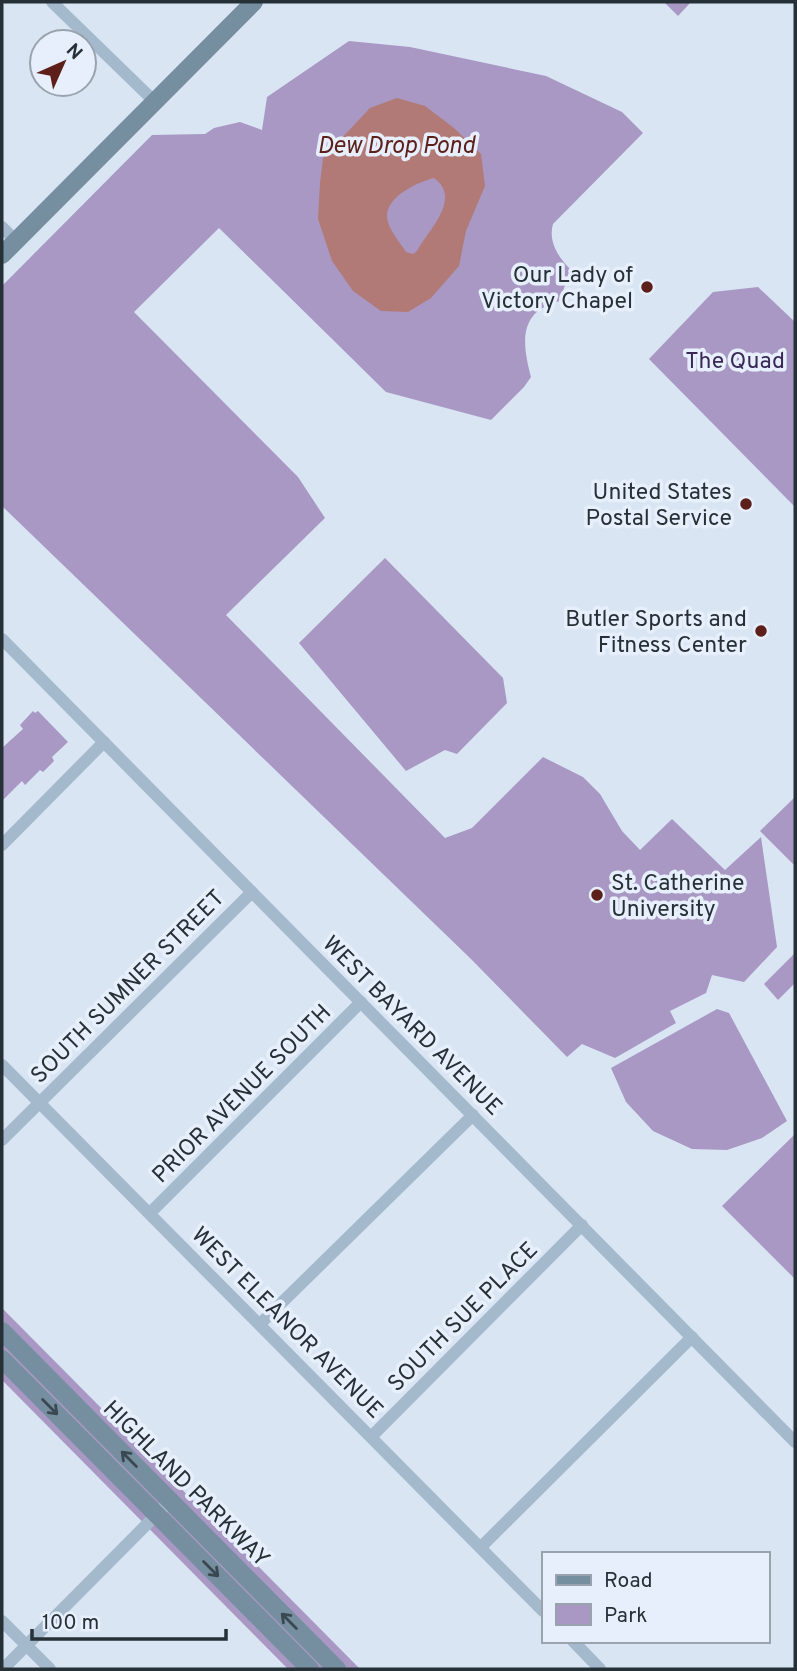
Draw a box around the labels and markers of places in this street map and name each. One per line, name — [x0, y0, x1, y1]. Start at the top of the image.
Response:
place label: Our Lady of Victory Chapel — [481, 262, 633, 317]
marker: Our Lady of Victory Chapel — [639, 279, 655, 295]
place label: United States Postal Service — [585, 479, 732, 534]
marker: United States Postal Service — [738, 496, 754, 512]
place label: Butler Sports and Fitness Center — [565, 606, 747, 661]
marker: Butler Sports and Fitness Center — [753, 623, 769, 639]
place label: St. Catherine University — [611, 870, 744, 925]
marker: St. Catherine University — [589, 887, 605, 903]

